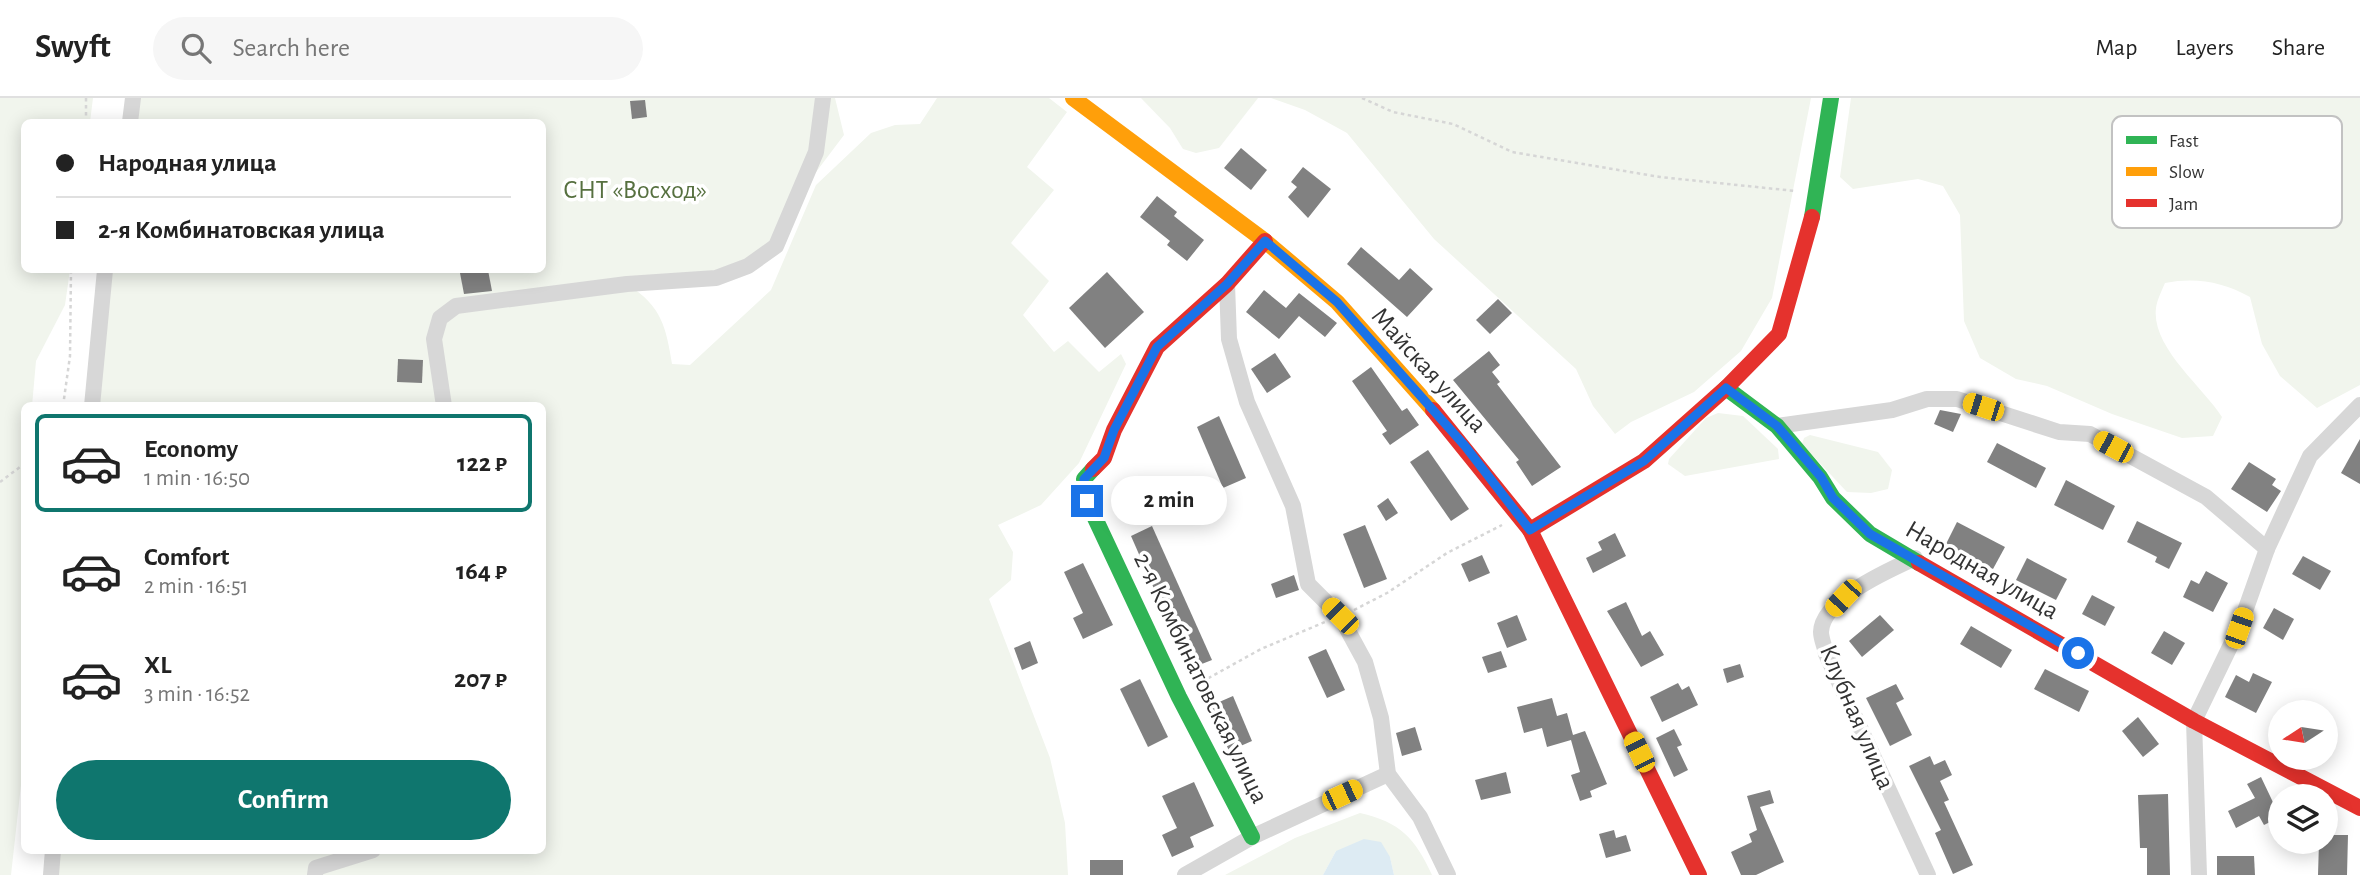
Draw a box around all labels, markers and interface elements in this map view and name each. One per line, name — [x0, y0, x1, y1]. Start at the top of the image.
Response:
search box — [153, 17, 643, 80]
icon: search — [177, 29, 215, 67]
text: Swyft — [35, 31, 111, 64]
text: Search here — [233, 35, 350, 61]
text: Map — [2095, 36, 2137, 60]
text: Layers — [2175, 36, 2234, 60]
text: Share — [2272, 36, 2325, 60]
legend — [2112, 116, 2342, 228]
text: Fast — [2169, 132, 2199, 151]
text: Народная улица — [98, 150, 277, 176]
text: Slow — [2169, 163, 2205, 182]
park label: СНТ «Восход» — [563, 177, 707, 203]
text: Jam — [2169, 195, 2198, 214]
text: 2-я Комбинатовская улица — [98, 217, 385, 243]
street label: Майская улица — [1366, 303, 1492, 438]
car — [1960, 391, 2007, 423]
car — [2090, 428, 2137, 466]
icon: car — [60, 432, 123, 495]
text: Economy — [144, 436, 238, 462]
text: 122 ₽ — [457, 450, 507, 476]
text: 1 min · 16:50 — [144, 467, 250, 490]
callout: 2 min — [1112, 476, 1227, 526]
route end — [1071, 485, 1103, 517]
text: 2 min — [1143, 489, 1195, 512]
street label: Народная улица — [1901, 516, 2063, 624]
icon: car — [60, 540, 123, 603]
text: Comfort — [144, 544, 229, 570]
street label: 2-я Комбинатовская улица — [1129, 549, 1273, 808]
text: 164 ₽ — [456, 558, 507, 584]
text: 2 min · 16:51 — [144, 575, 248, 598]
car — [1821, 575, 1866, 621]
car — [1318, 594, 1363, 638]
car — [2223, 605, 2256, 651]
route start — [2062, 637, 2094, 669]
street label: Клубная улица — [1815, 641, 1899, 793]
icon: car — [60, 648, 123, 711]
text: XL — [144, 652, 171, 678]
text: 207 ₽ — [454, 666, 507, 692]
text: 3 min · 16:52 — [144, 683, 250, 706]
north arrow — [2268, 700, 2338, 770]
map controls — [2268, 700, 2338, 854]
car — [1621, 729, 1658, 775]
button: Confirm — [56, 760, 511, 840]
car — [1319, 777, 1366, 813]
button: layers — [2268, 784, 2338, 854]

